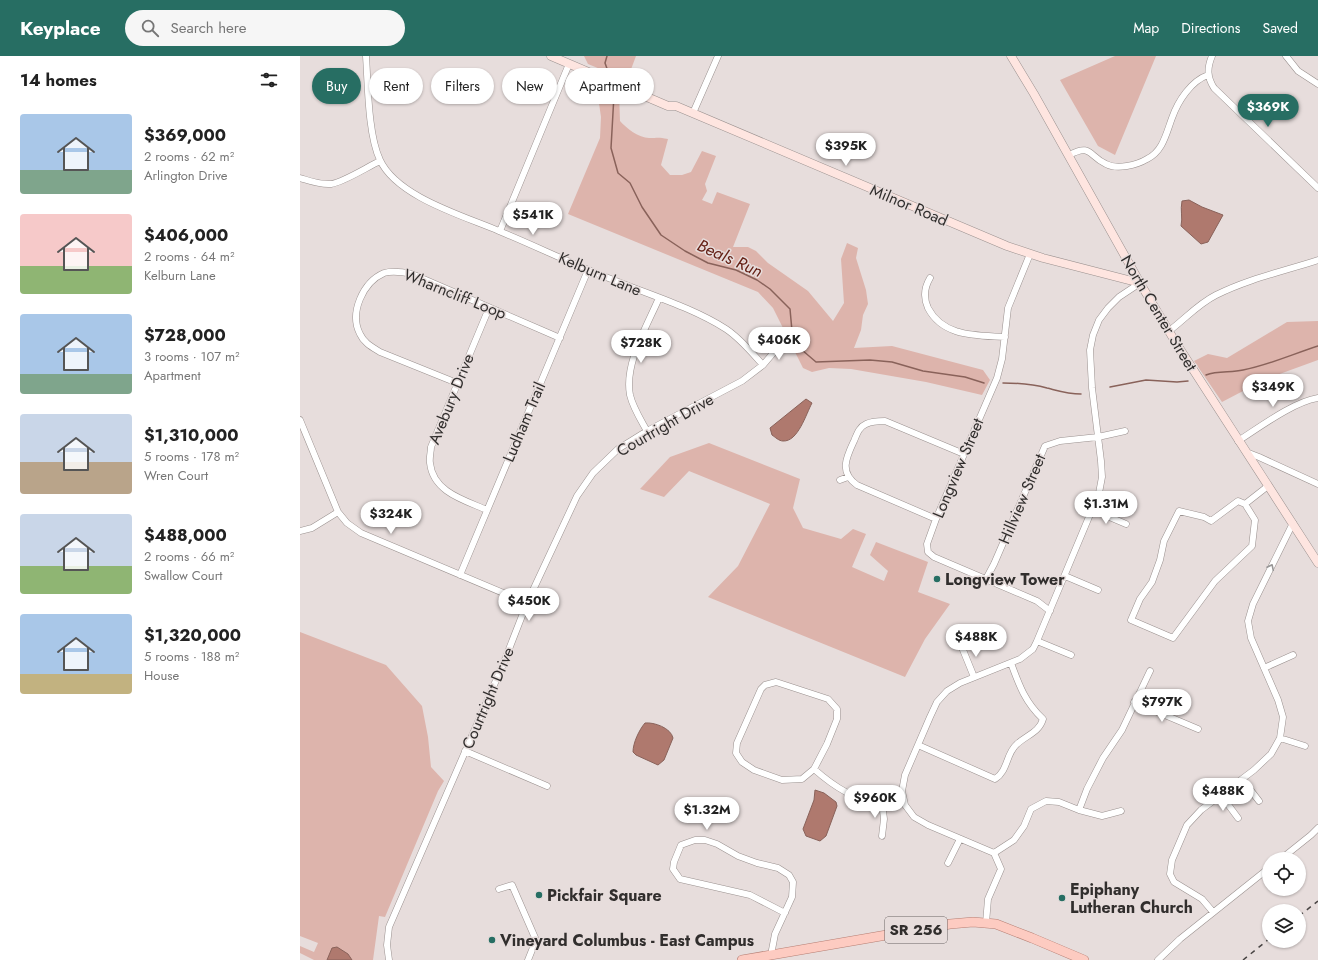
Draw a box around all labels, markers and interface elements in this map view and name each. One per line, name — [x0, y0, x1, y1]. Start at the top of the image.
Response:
search box — [125, 10, 405, 46]
text: Keyplace — [20, 15, 101, 42]
icon: search — [139, 17, 161, 39]
text: Search here — [171, 17, 246, 39]
text: Map — [1133, 18, 1159, 38]
text: Directions — [1181, 18, 1241, 38]
text: Saved — [1263, 18, 1298, 38]
text: 14 homes — [20, 68, 97, 92]
chip: Buy — [312, 68, 361, 104]
chip: Rent — [369, 68, 423, 104]
chip: Filters — [431, 68, 494, 104]
chip: New — [502, 68, 557, 104]
chip: Apartment — [565, 68, 654, 104]
icon: filters — [258, 69, 280, 91]
pin: $369K — [1240, 94, 1296, 128]
text: $369K — [1247, 97, 1289, 116]
text: $369,000 — [144, 123, 226, 147]
icon: home — [52, 130, 100, 178]
pin: $395K — [818, 133, 874, 167]
text: $395K — [825, 136, 867, 155]
text: 2 rooms · 62 m² — [144, 147, 234, 166]
text: Arlington Drive — [144, 166, 228, 185]
street label: Milnor Road — [866, 178, 952, 232]
pin: $541K — [505, 202, 561, 236]
text: $541K — [512, 205, 554, 224]
text: $406,000 — [144, 223, 228, 247]
icon: home — [52, 230, 100, 278]
water label: Beals Run — [694, 233, 766, 283]
street label: Kelburn Lane — [555, 246, 645, 302]
text: 2 rooms · 64 m² — [144, 247, 234, 266]
street label: North Center Street — [1115, 251, 1203, 376]
street label: Wharncliff Loop — [400, 263, 510, 325]
text: Kelburn Lane — [144, 266, 216, 285]
text: $728,000 — [144, 323, 226, 347]
pin: $406K — [751, 327, 807, 361]
icon: home — [52, 330, 100, 378]
pin: $728K — [613, 330, 669, 364]
text: $406K — [757, 330, 801, 349]
text: $728K — [620, 333, 662, 352]
text: 3 rooms · 107 m² — [144, 347, 240, 366]
street label: Avebury Drive — [422, 350, 480, 448]
text: Apartment — [144, 366, 201, 385]
pin: $349K — [1245, 374, 1301, 408]
text: $349K — [1251, 377, 1295, 396]
street label: Ludham Trail — [497, 378, 551, 466]
street label: Courtright Drive — [612, 388, 718, 462]
street label: Longview Street — [927, 414, 989, 522]
text: $1,310,000 — [144, 423, 238, 447]
icon: home — [52, 430, 100, 478]
text: 5 rooms · 178 m² — [144, 447, 239, 466]
street label: Hillview Street — [993, 450, 1051, 548]
text: Wren Court — [144, 466, 208, 485]
pin: $1.31M — [1073, 491, 1139, 525]
text: $1.31M — [1083, 494, 1129, 513]
pin: $324K — [363, 501, 419, 535]
text: $324K — [370, 504, 412, 523]
text: $488,000 — [144, 523, 227, 547]
icon: home — [52, 530, 100, 578]
text: 2 rooms · 66 m² — [144, 547, 234, 566]
one-way arrow — [1266, 564, 1274, 571]
text: Swallow Court — [144, 566, 222, 585]
place label: Longview Tower — [945, 568, 1065, 591]
marker: Longview Tower — [932, 574, 942, 584]
pin: $450K — [501, 588, 557, 622]
text: $450K — [507, 591, 551, 610]
text: $1,320,000 — [144, 623, 241, 647]
pin: $488K — [948, 624, 1004, 658]
text: $488K — [955, 627, 997, 646]
icon: home — [52, 630, 100, 678]
street label: Courtright Drive — [456, 643, 520, 753]
text: 5 rooms · 188 m² — [144, 647, 239, 666]
text: House — [144, 666, 179, 685]
pin: $797K — [1134, 689, 1190, 723]
text: $797K — [1141, 692, 1183, 711]
pin: $488K — [1195, 778, 1251, 812]
text: $488K — [1202, 781, 1244, 800]
pin: $960K — [847, 785, 903, 819]
text: $960K — [853, 788, 897, 807]
pin: $1.32M — [674, 797, 740, 831]
text: $1.32M — [683, 800, 731, 819]
map controls — [1262, 852, 1306, 948]
button: locate — [1262, 852, 1306, 896]
place label: Epiphany Lutheran Church — [1070, 878, 1193, 919]
place label: Pickfair Square — [547, 884, 662, 907]
marker: Pickfair Square — [534, 890, 544, 900]
marker: Epiphany Lutheran Church — [1057, 893, 1067, 903]
button: layers — [1262, 904, 1306, 948]
road number: SR 256 — [885, 917, 947, 943]
place label: Vineyard Columbus - East Campus — [499, 929, 754, 952]
marker: Vineyard Columbus - East Campus — [487, 935, 497, 945]

